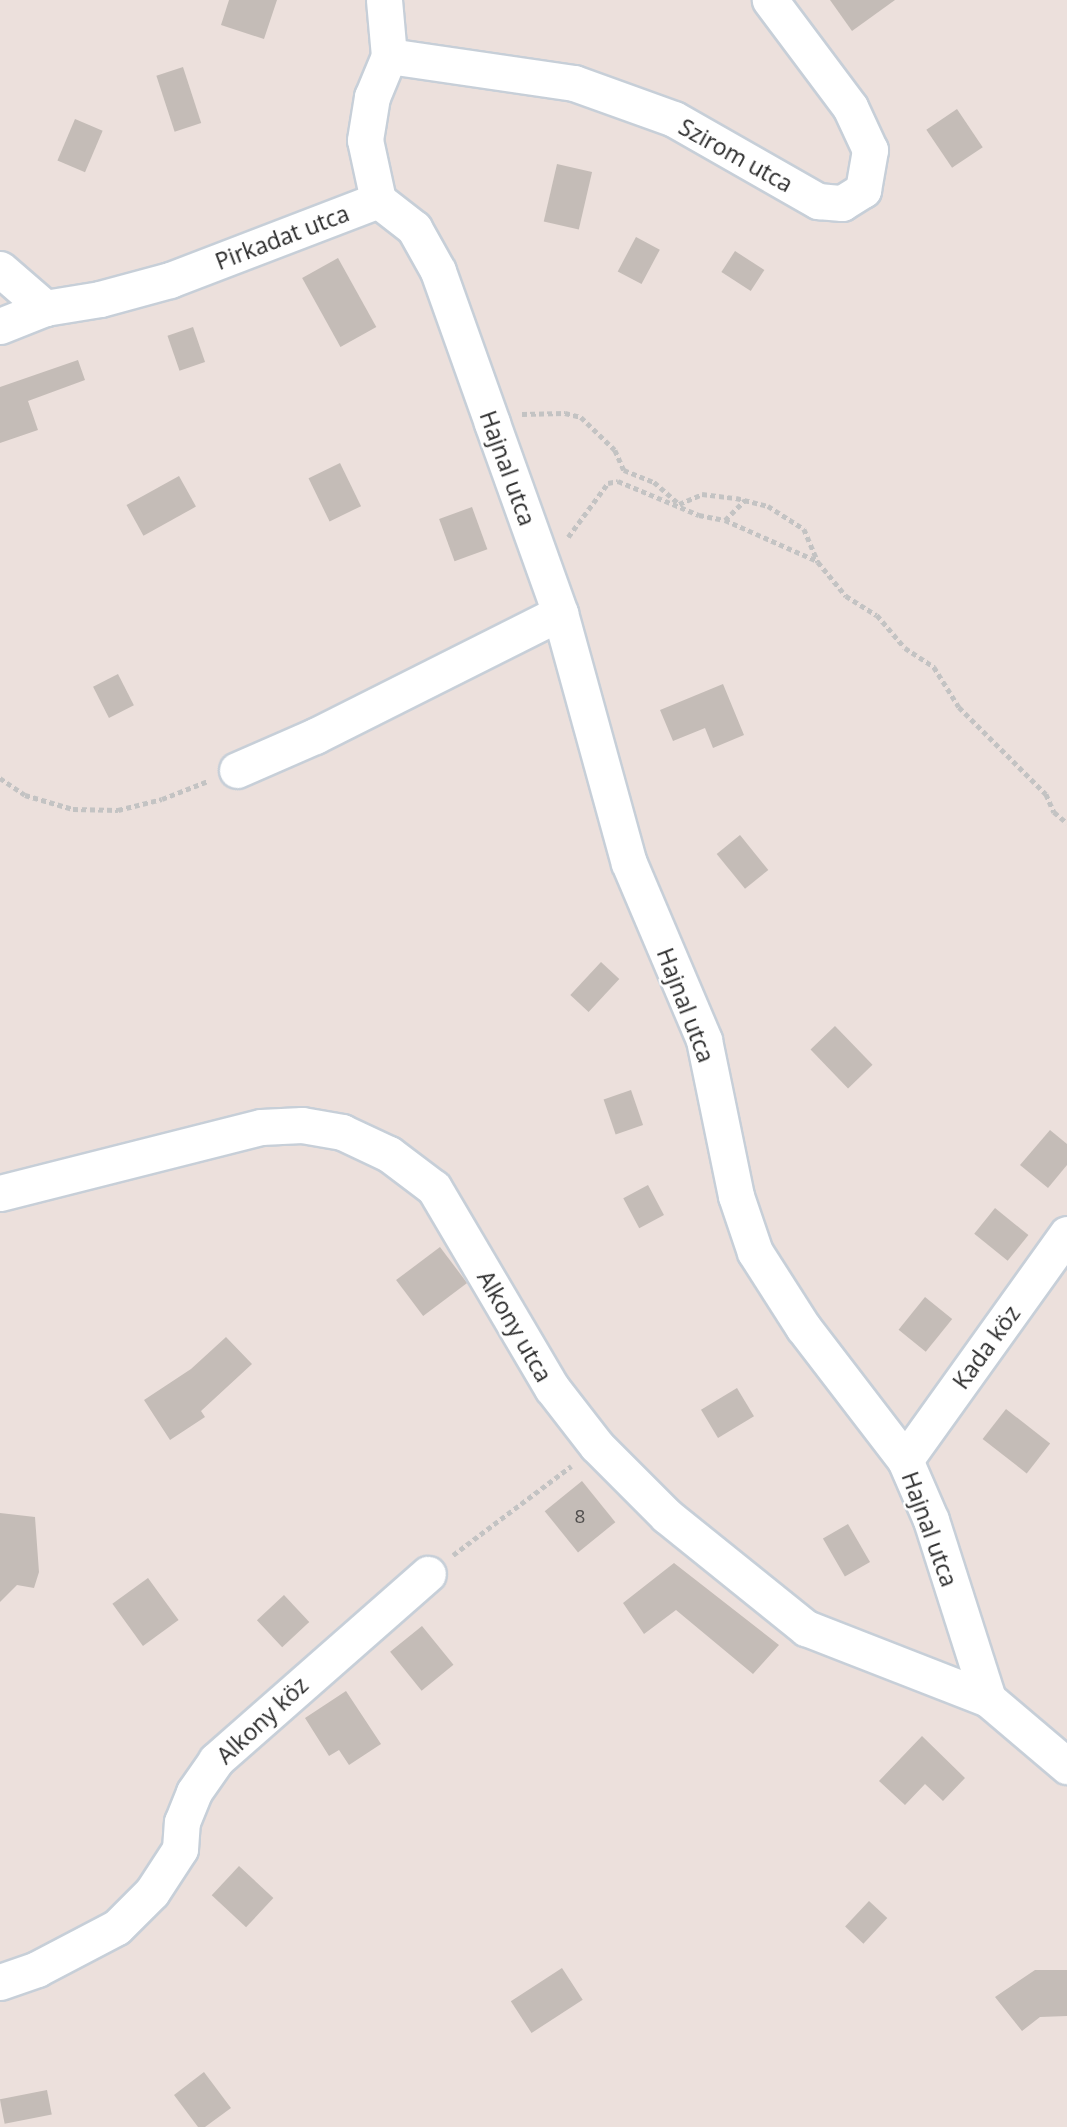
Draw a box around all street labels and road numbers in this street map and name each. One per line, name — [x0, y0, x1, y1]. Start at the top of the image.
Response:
street label: Szirom utca — [674, 112, 798, 198]
street label: Pirkadat utca — [211, 199, 353, 275]
street label: Hajnal utca — [474, 407, 542, 529]
street label: Hajnal utca — [652, 944, 720, 1066]
street label: Alkony utca — [472, 1265, 558, 1387]
street label: Kada köz — [947, 1300, 1025, 1394]
street label: Hajnal utca — [896, 1468, 964, 1590]
street label: Alkony köz — [211, 1671, 313, 1769]

